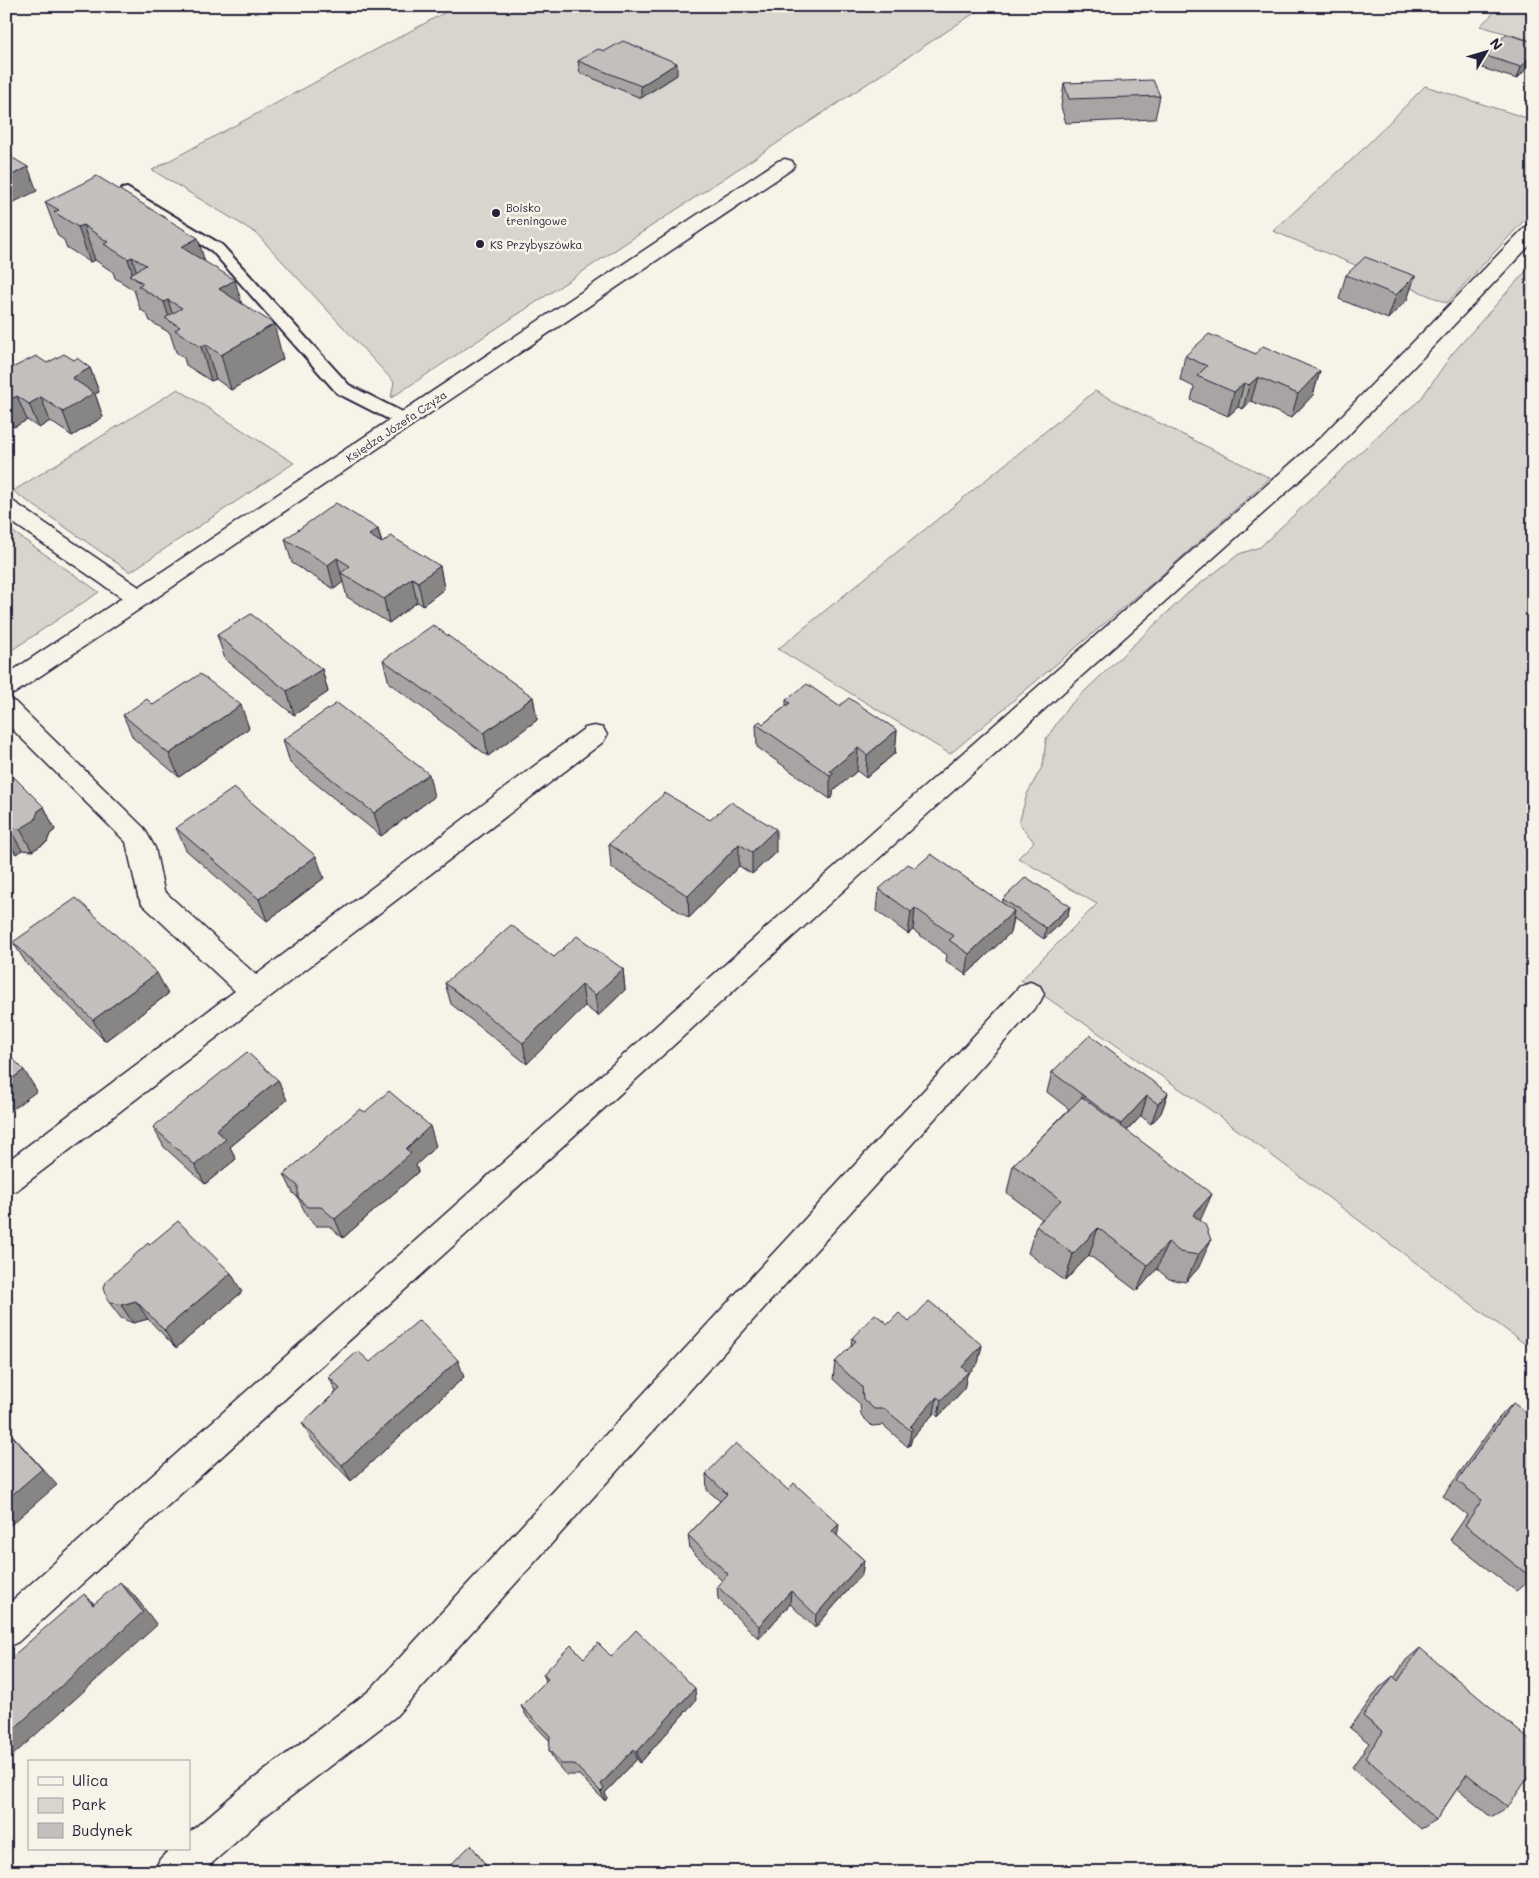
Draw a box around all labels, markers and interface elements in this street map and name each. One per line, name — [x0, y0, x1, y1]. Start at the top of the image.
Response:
north arrow — [1462, 28, 1512, 78]
text: N — [1486, 34, 1507, 54]
place label: Boisko treningowe — [506, 200, 567, 228]
marker: Boisko treningowe — [490, 207, 502, 219]
place label: KS Przybyszówka — [490, 237, 583, 252]
marker: KS Przybyszówka — [474, 238, 486, 250]
street label: Księdza Józefa Czyża — [343, 387, 449, 465]
legend — [28, 1760, 190, 1850]
text: Ulica — [72, 1770, 109, 1790]
text: Park — [72, 1794, 106, 1814]
text: Budynek — [72, 1820, 132, 1840]

